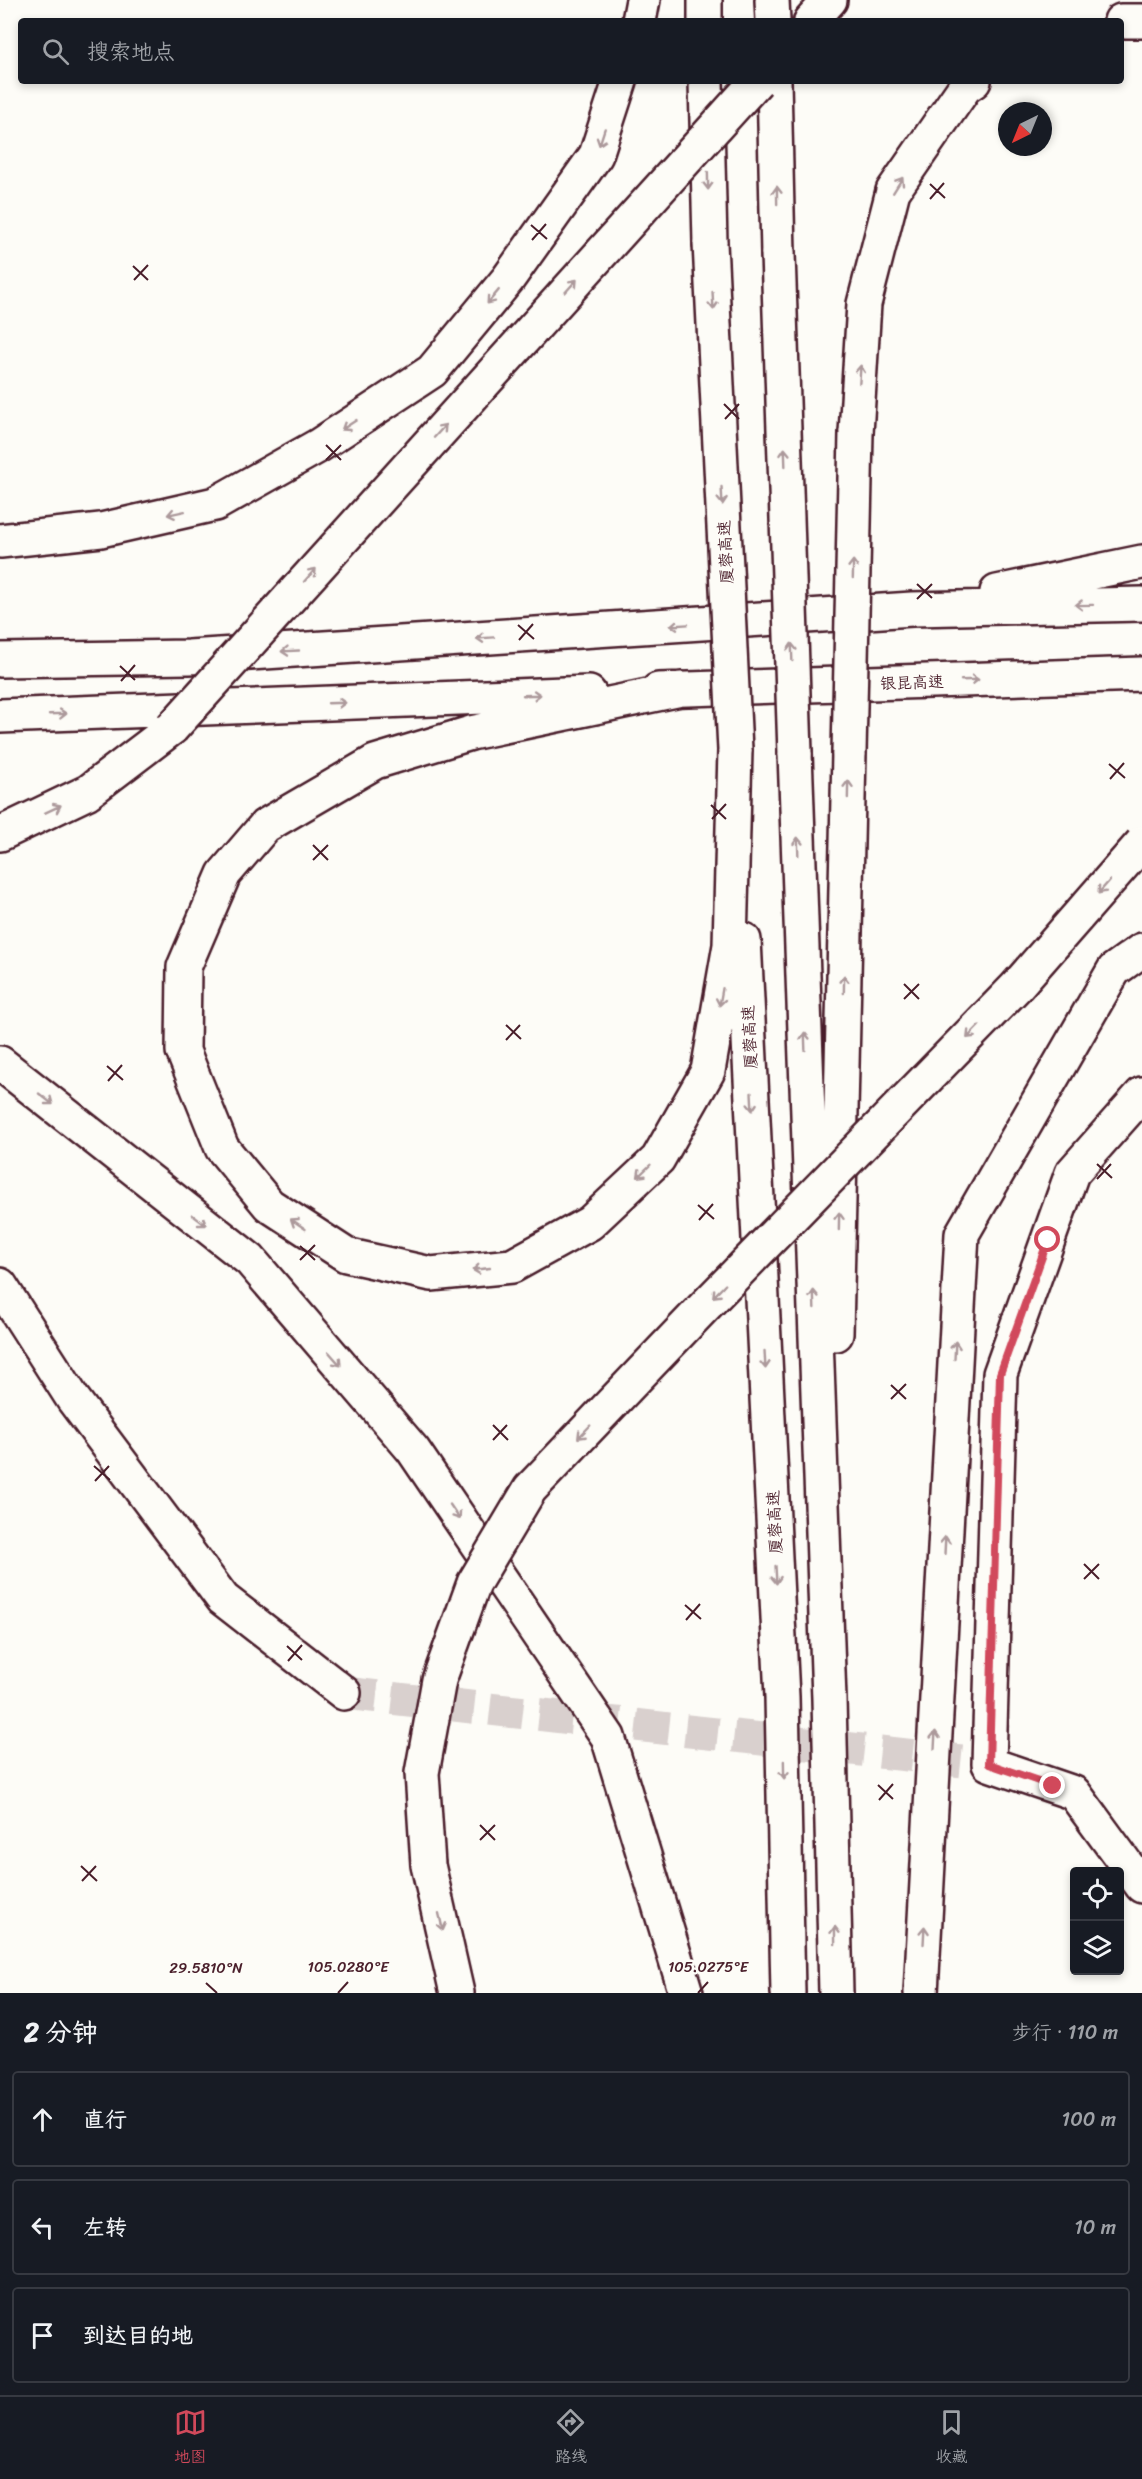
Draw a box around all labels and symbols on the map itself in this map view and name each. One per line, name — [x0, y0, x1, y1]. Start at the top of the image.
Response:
north arrow — [998, 102, 1052, 156]
one-way arrow — [596, 127, 607, 146]
one-way arrow — [703, 171, 714, 191]
one-way arrow — [893, 177, 905, 194]
one-way arrow — [771, 186, 782, 206]
one-way arrow — [564, 279, 578, 294]
one-way arrow — [486, 289, 500, 304]
one-way arrow — [707, 291, 718, 311]
one-way arrow — [854, 365, 865, 385]
one-way arrow — [341, 420, 358, 432]
one-way arrow — [433, 424, 447, 439]
one-way arrow — [779, 448, 791, 468]
one-way arrow — [717, 485, 728, 505]
one-way arrow — [167, 508, 187, 519]
street label: 厦蓉高速 — [709, 519, 742, 585]
one-way arrow — [847, 559, 859, 579]
one-way arrow — [303, 568, 317, 583]
one-way arrow — [1074, 599, 1094, 611]
one-way arrow — [670, 619, 690, 630]
one-way arrow — [475, 633, 495, 644]
one-way arrow — [786, 643, 797, 663]
one-way arrow — [280, 645, 300, 656]
street label: 银昆高速 — [880, 667, 945, 698]
one-way arrow — [960, 674, 980, 685]
one-way arrow — [522, 689, 542, 701]
one-way arrow — [327, 697, 347, 708]
one-way arrow — [48, 708, 68, 719]
one-way arrow — [842, 779, 854, 799]
one-way arrow — [43, 802, 61, 814]
one-way arrow — [793, 837, 804, 857]
one-way arrow — [1097, 879, 1110, 895]
one-way arrow — [838, 974, 849, 994]
one-way arrow — [715, 986, 726, 1006]
street label: 厦蓉高速 — [733, 1004, 766, 1070]
one-way arrow — [965, 1024, 980, 1039]
one-way arrow — [800, 1032, 811, 1052]
one-way arrow — [747, 1092, 758, 1111]
one-way arrow — [38, 1093, 54, 1106]
one-way arrow — [637, 1164, 652, 1179]
one-way arrow — [833, 1211, 845, 1231]
one-way arrow — [191, 1213, 207, 1226]
one-way arrow — [290, 1217, 307, 1229]
route start — [1034, 1226, 1060, 1252]
one-way arrow — [472, 1264, 492, 1275]
one-way arrow — [712, 1284, 726, 1299]
one-way arrow — [809, 1289, 820, 1309]
one-way arrow — [950, 1341, 961, 1361]
one-way arrow — [760, 1349, 771, 1369]
one-way arrow — [328, 1351, 342, 1366]
one-way arrow — [577, 1425, 592, 1440]
street label: 厦蓉高速 — [758, 1489, 791, 1555]
one-way arrow — [449, 1503, 461, 1520]
one-way arrow — [940, 1536, 951, 1556]
one-way arrow — [771, 1565, 782, 1585]
one-way arrow — [929, 1730, 940, 1750]
one-way arrow — [778, 1760, 790, 1780]
route end — [1039, 1772, 1065, 1798]
one-way arrow — [436, 1912, 447, 1931]
one-way arrow — [829, 1925, 840, 1945]
one-way arrow — [919, 1925, 930, 1945]
text: 105.0280°E — [307, 1954, 390, 1980]
text: 105.0275°E — [668, 1954, 750, 1980]
text: 29.5810°N — [169, 1955, 243, 1981]

